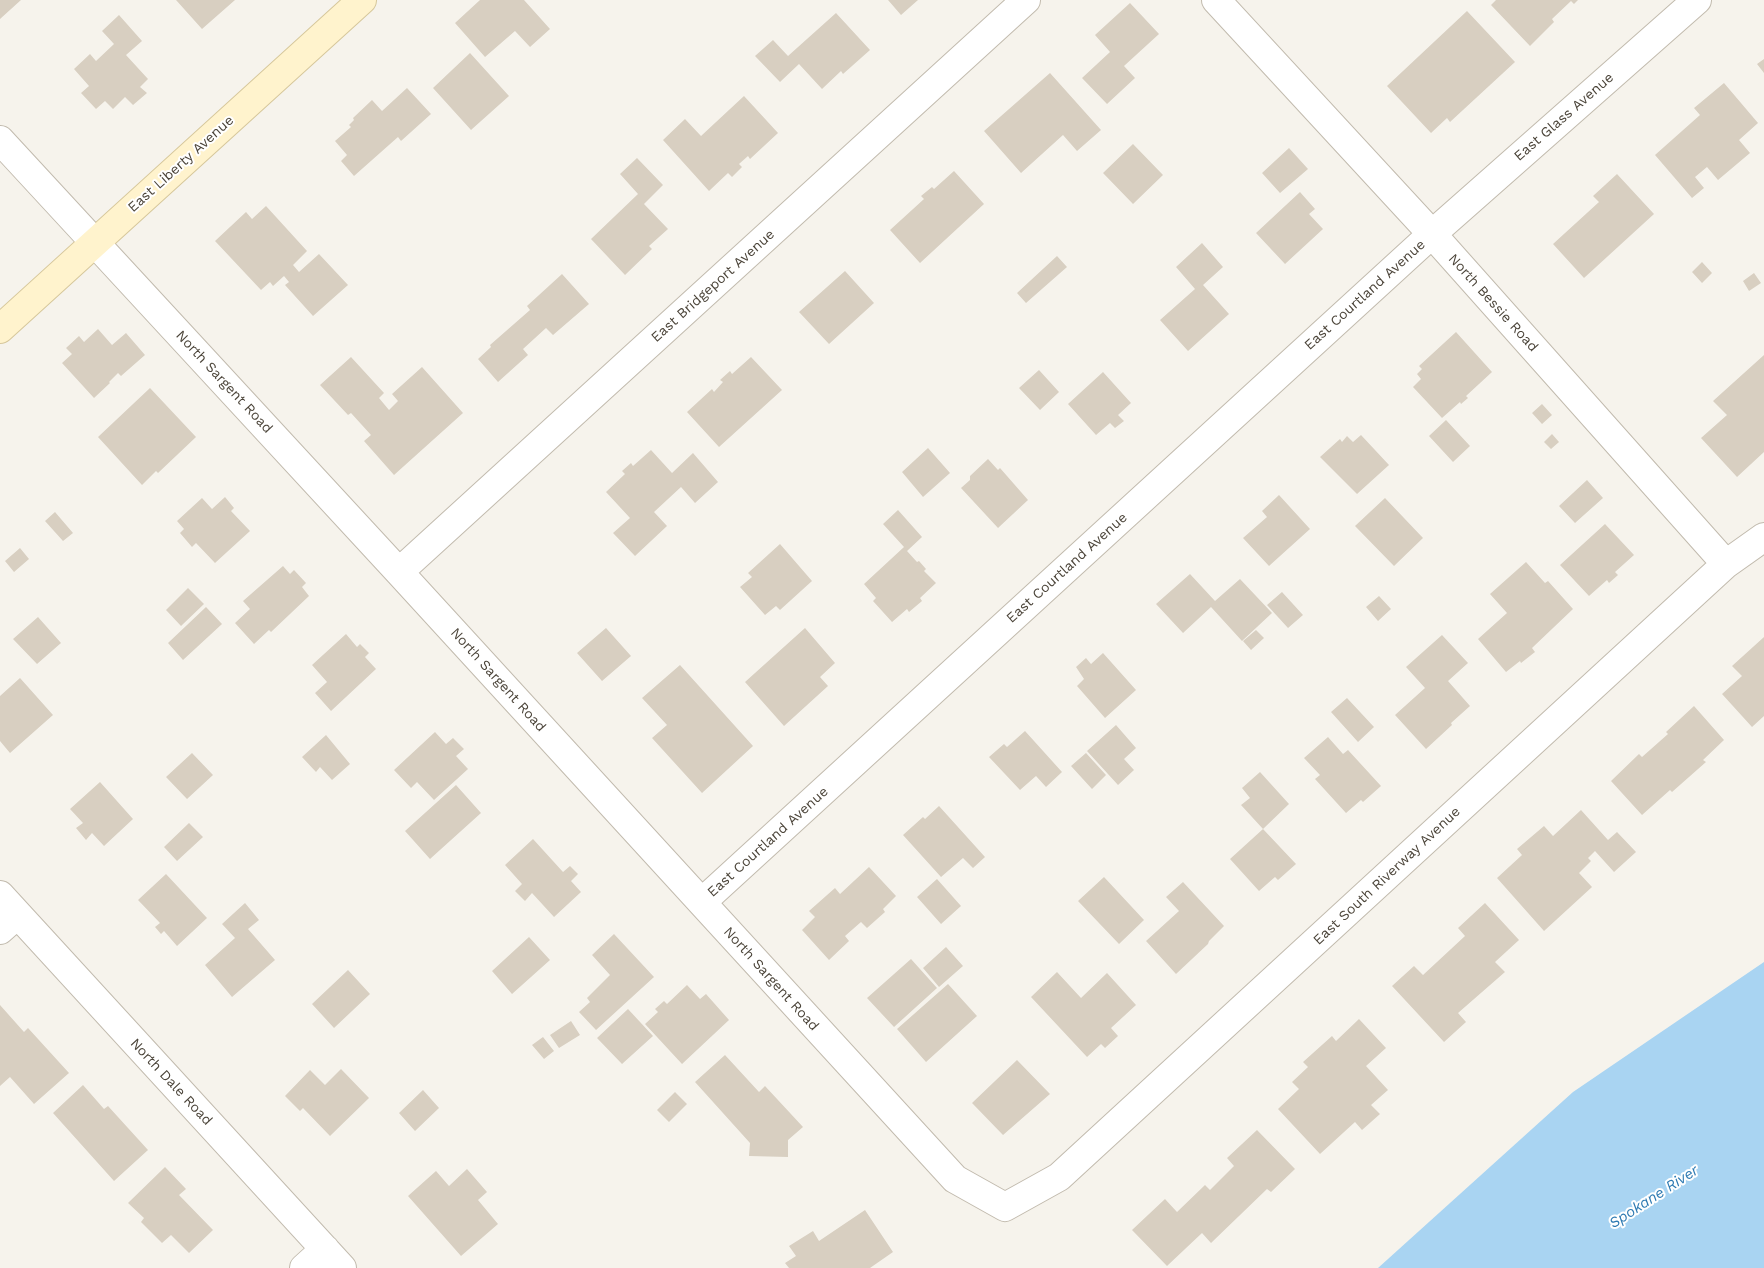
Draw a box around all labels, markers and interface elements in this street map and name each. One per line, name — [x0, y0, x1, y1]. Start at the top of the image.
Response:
street label: East Glass Avenue — [1511, 69, 1617, 165]
street label: East Liberty Avenue — [125, 112, 237, 216]
street label: East Bridgeport Avenue — [648, 226, 778, 346]
street label: East Courtland Avenue — [1301, 236, 1429, 354]
street label: North Bessie Road — [1445, 251, 1541, 355]
street label: North Sargent Road — [172, 327, 276, 437]
street label: East Courtland Avenue — [1003, 509, 1131, 627]
street label: North Sargent Road — [447, 625, 549, 735]
street label: East Courtland Avenue — [704, 783, 832, 901]
street label: East South Riverway Avenue — [1310, 803, 1464, 949]
street label: North Sargent Road — [720, 924, 822, 1034]
street label: North Dale Road — [126, 1035, 216, 1129]
water label: Spokane River — [1606, 1161, 1702, 1233]

